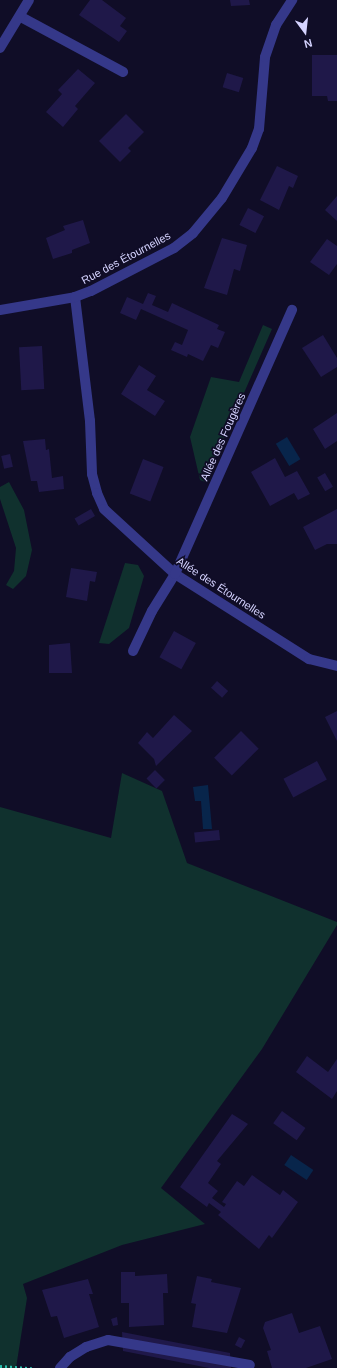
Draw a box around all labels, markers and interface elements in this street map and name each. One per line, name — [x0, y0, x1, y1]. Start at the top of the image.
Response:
north arrow — [285, 12, 325, 52]
text: N — [303, 37, 314, 50]
street label: Rue des Étournelles — [79, 229, 173, 287]
street label: Allée des Fougères — [198, 391, 248, 483]
street label: Allée des Étournelles — [174, 554, 268, 622]

